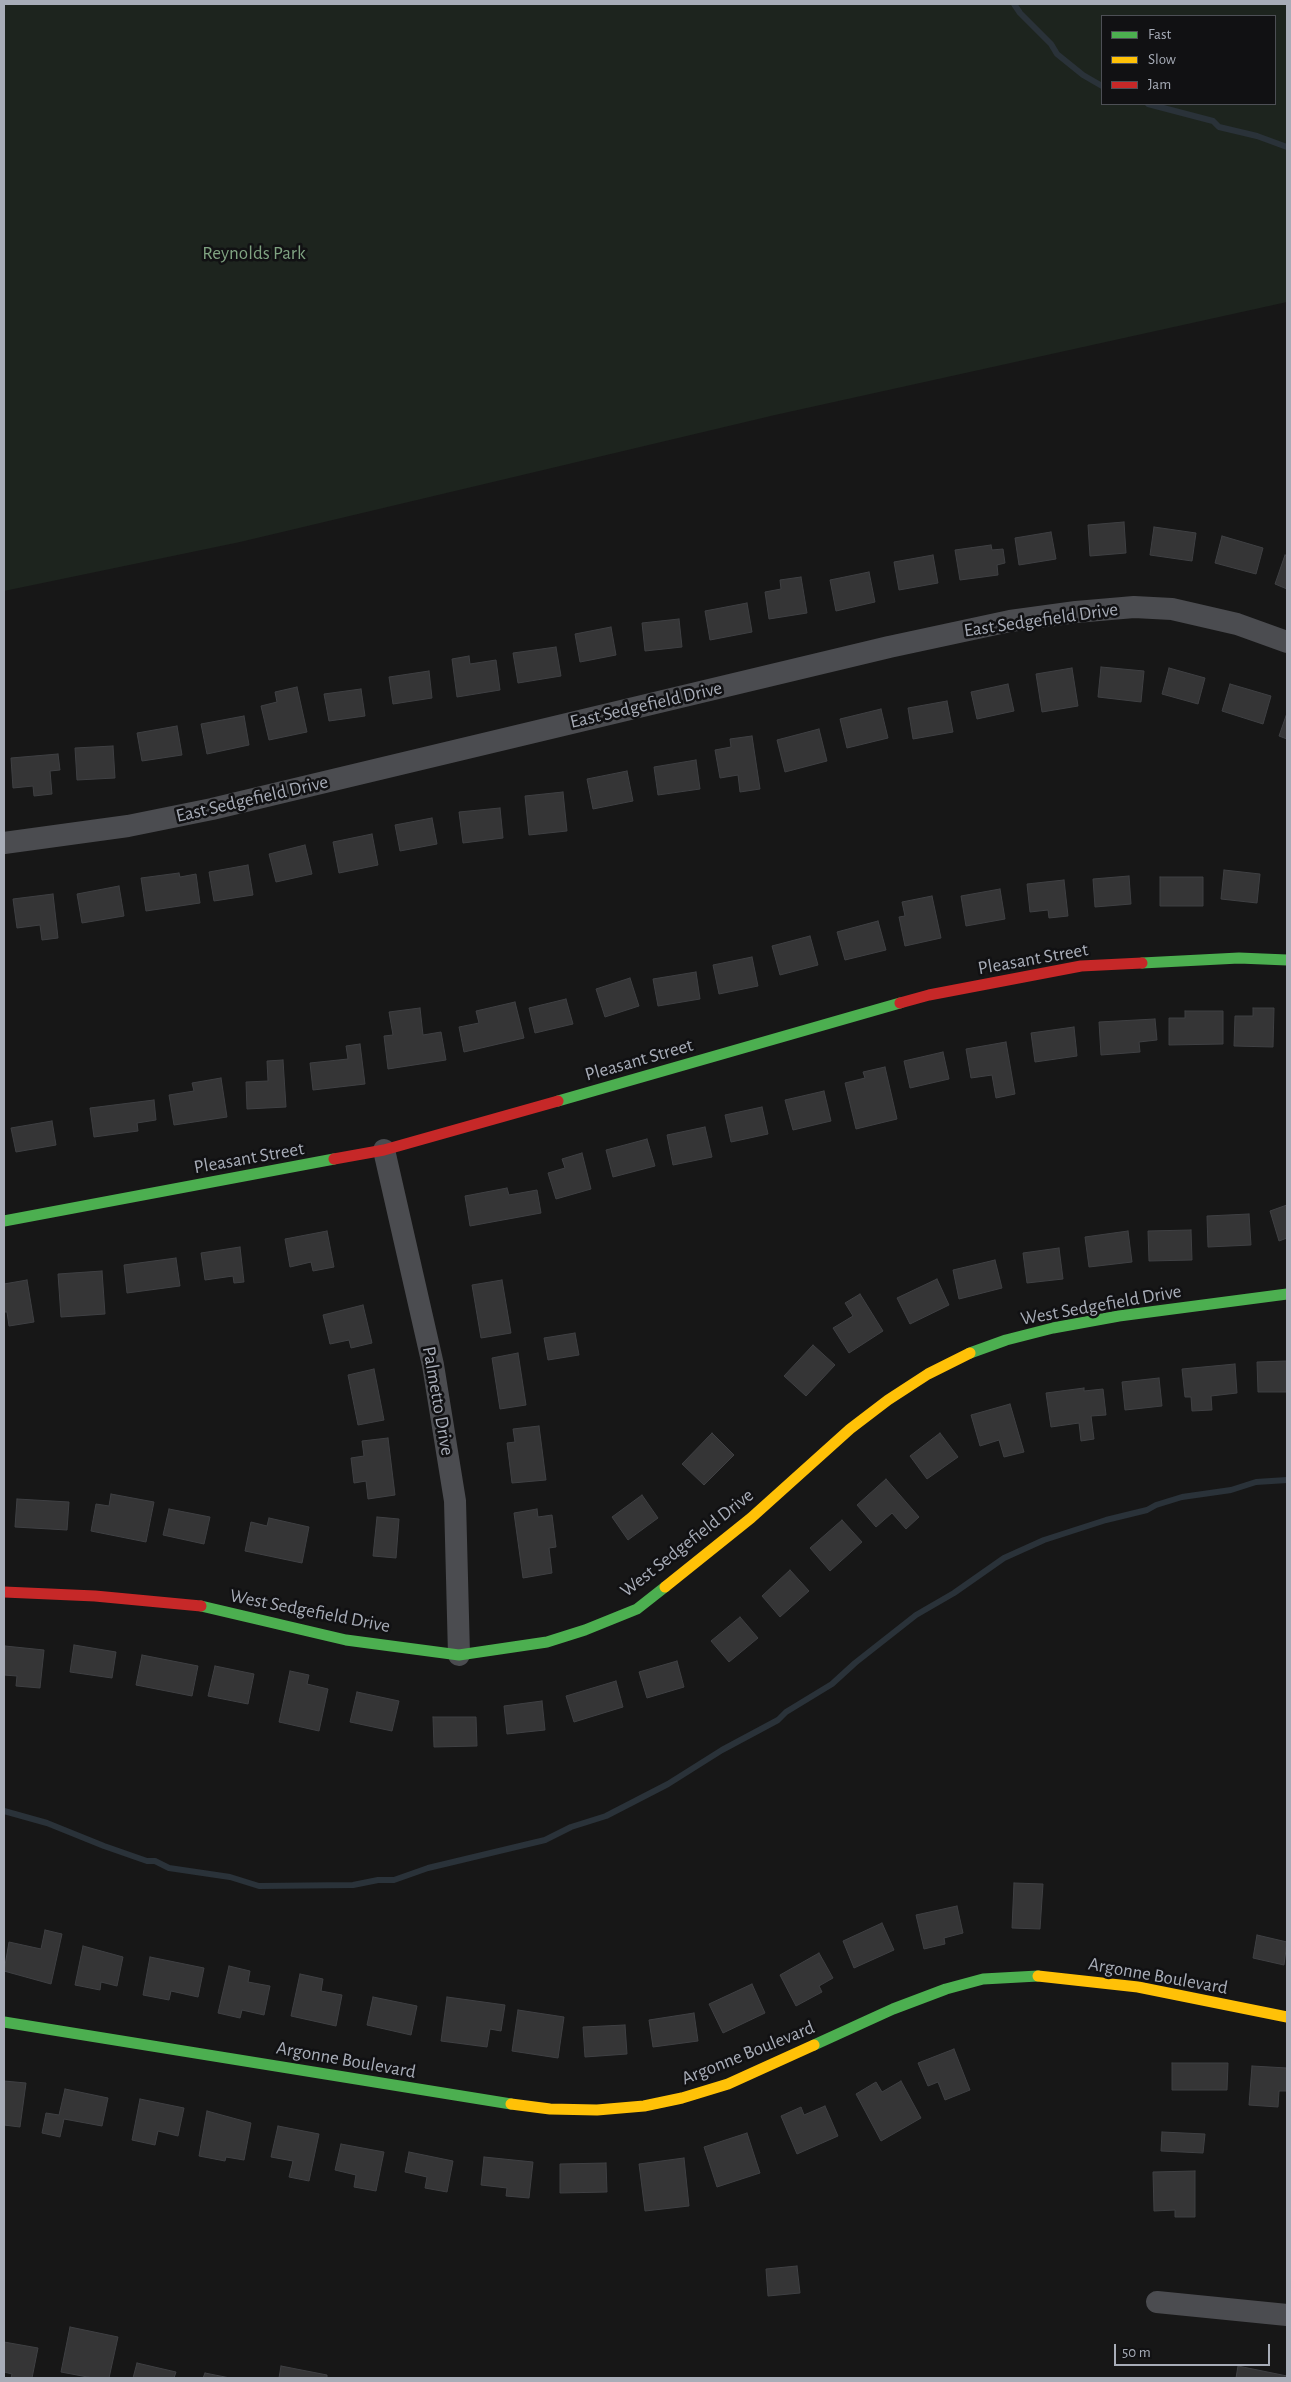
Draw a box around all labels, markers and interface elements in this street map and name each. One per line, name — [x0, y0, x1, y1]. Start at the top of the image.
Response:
legend — [1101, 15, 1276, 105]
text: Fast — [1148, 27, 1171, 42]
text: Slow — [1148, 52, 1176, 67]
text: Jam — [1148, 77, 1171, 92]
park label: Reynolds Park — [202, 242, 306, 264]
street label: East Sedgefield Drive — [962, 598, 1120, 642]
street label: East Sedgefield Drive — [568, 676, 724, 734]
street label: East Sedgefield Drive — [174, 770, 330, 828]
street label: Pleasant Street — [976, 938, 1090, 980]
street label: Pleasant Street — [582, 1034, 696, 1086]
street label: Pleasant Street — [192, 1137, 306, 1179]
street label: West Sedgefield Drive — [1019, 1280, 1183, 1330]
street label: Palmetto Drive — [417, 1345, 459, 1457]
street label: West Sedgefield Drive — [616, 1484, 758, 1602]
street label: West Sedgefield Drive — [228, 1584, 392, 1638]
street label: Argonne Boulevard — [1086, 1952, 1230, 2000]
street label: Argonne Boulevard — [678, 2016, 818, 2090]
street label: Argonne Boulevard — [274, 2036, 418, 2084]
scale bar — [1116, 2334, 1272, 2366]
text: 50 m — [1122, 2345, 1151, 2360]

